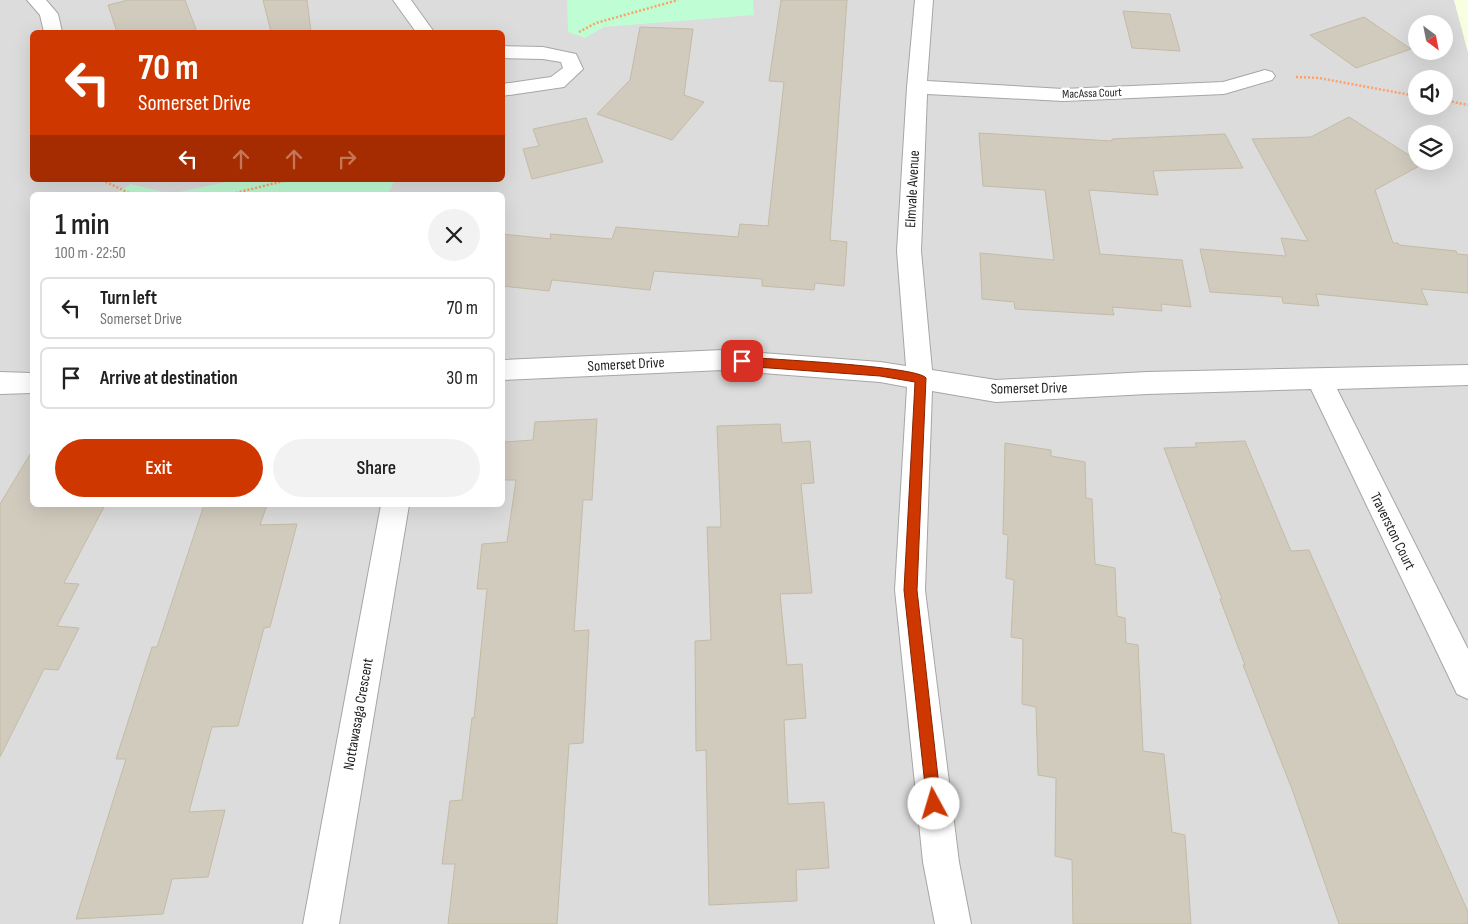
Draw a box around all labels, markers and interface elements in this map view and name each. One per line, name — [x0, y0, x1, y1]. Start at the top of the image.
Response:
north arrow — [1408, 15, 1452, 60]
map controls — [1408, 15, 1453, 170]
text: 70 m — [138, 47, 198, 90]
icon: left — [55, 50, 120, 115]
button: sound — [1408, 70, 1453, 115]
street label: MacAssa Court — [1062, 85, 1122, 102]
text: Somerset Drive — [138, 90, 251, 117]
button: layers — [1408, 125, 1453, 170]
icon: left — [174, 145, 202, 173]
icon: ahead — [227, 145, 255, 173]
icon: ahead — [280, 145, 308, 173]
icon: right — [333, 145, 361, 173]
street label: Elmvale Avenue — [901, 150, 924, 228]
text: 1 min — [55, 207, 110, 243]
button: close — [428, 209, 480, 261]
text: 100 m · 22:50 — [55, 244, 126, 263]
text: Turn left — [100, 287, 157, 310]
icon: left — [57, 294, 85, 322]
text: 70 m — [447, 297, 478, 320]
text: Somerset Drive — [100, 310, 182, 329]
pin — [721, 340, 763, 382]
icon: arrive — [728, 347, 756, 375]
street label: Somerset Drive — [587, 353, 665, 376]
icon: arrive — [57, 364, 85, 392]
text: Arrive at destination — [100, 367, 238, 390]
text: 30 m — [446, 367, 478, 390]
street label: Somerset Drive — [990, 378, 1068, 399]
button: Exit — [55, 439, 263, 497]
button: Share — [273, 439, 480, 497]
street label: Traverston Court — [1366, 489, 1420, 574]
street label: Nottawasaga Crescent — [339, 656, 378, 772]
position arrow — [907, 777, 959, 829]

